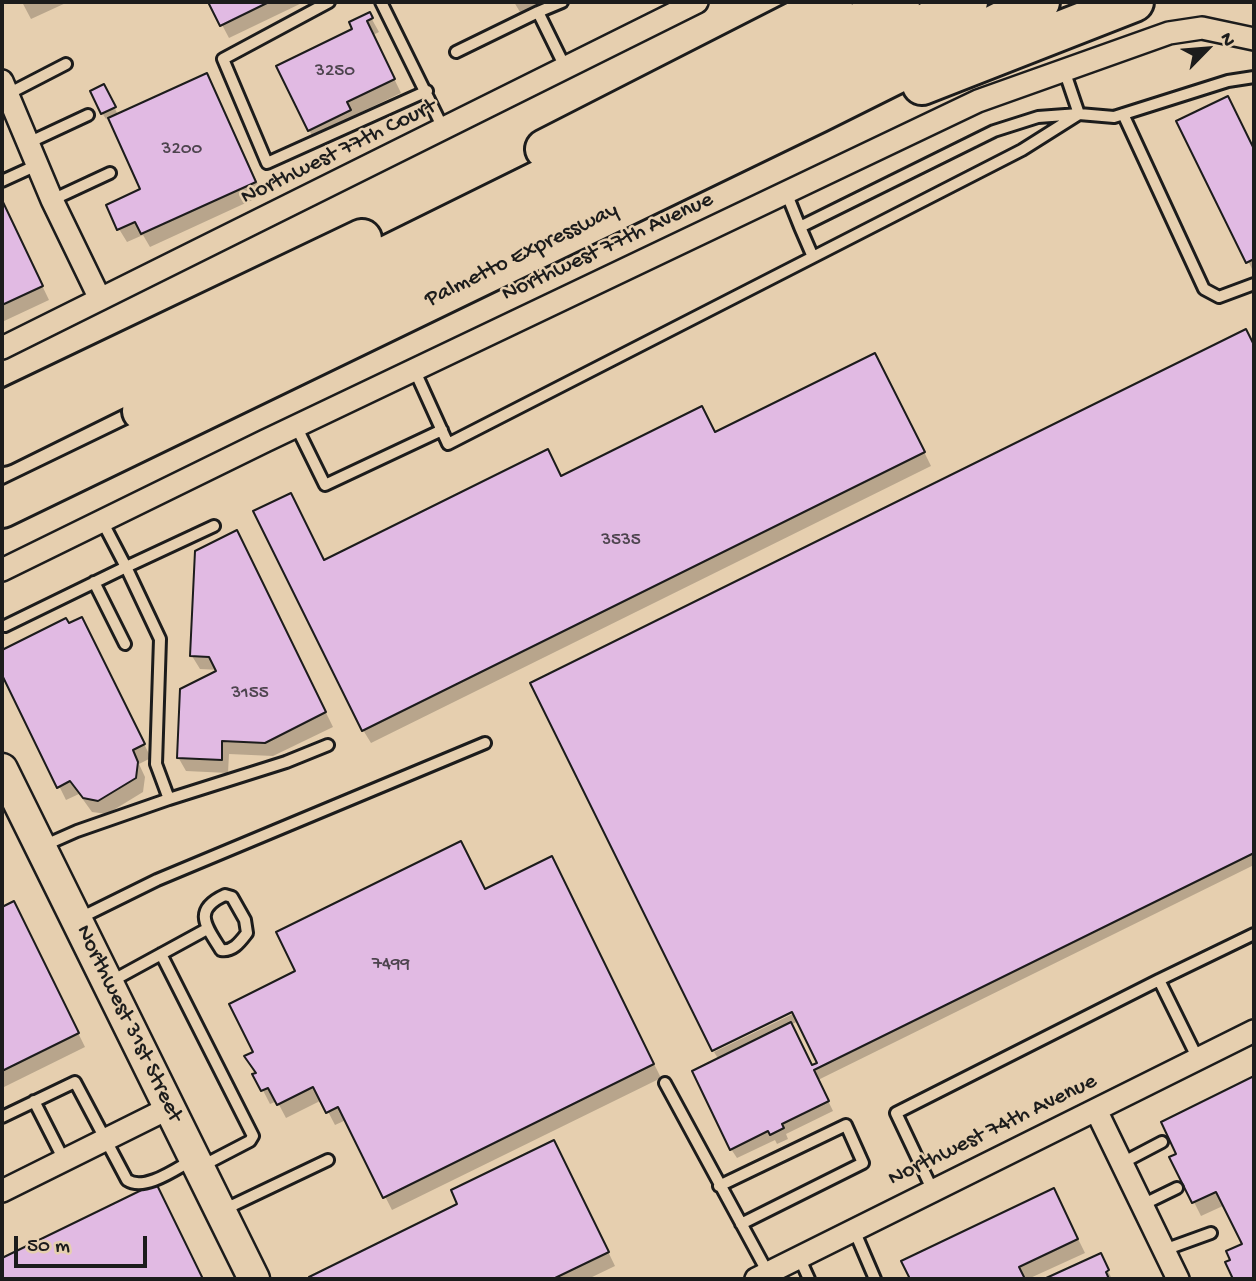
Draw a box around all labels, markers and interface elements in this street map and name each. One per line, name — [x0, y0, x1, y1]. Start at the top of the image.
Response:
north arrow — [1172, 14, 1242, 84]
text: N — [1213, 29, 1240, 50]
house number: 3250 — [315, 61, 355, 83]
street label: Northwest 77th Court — [237, 94, 441, 212]
house number: 3200 — [162, 139, 202, 161]
street label: Northwest 77th Avenue — [498, 187, 718, 309]
street label: Palmetto Expressway — [421, 197, 623, 315]
house number: 3535 — [601, 530, 641, 552]
house number: 3155 — [231, 683, 269, 705]
street label: Northwest 31st Street — [68, 921, 188, 1127]
house number: 7499 — [372, 954, 410, 976]
street label: Northwest 74th Avenue — [884, 1068, 1102, 1194]
scale bar — [18, 1222, 150, 1266]
text: 50 m — [27, 1235, 70, 1260]

